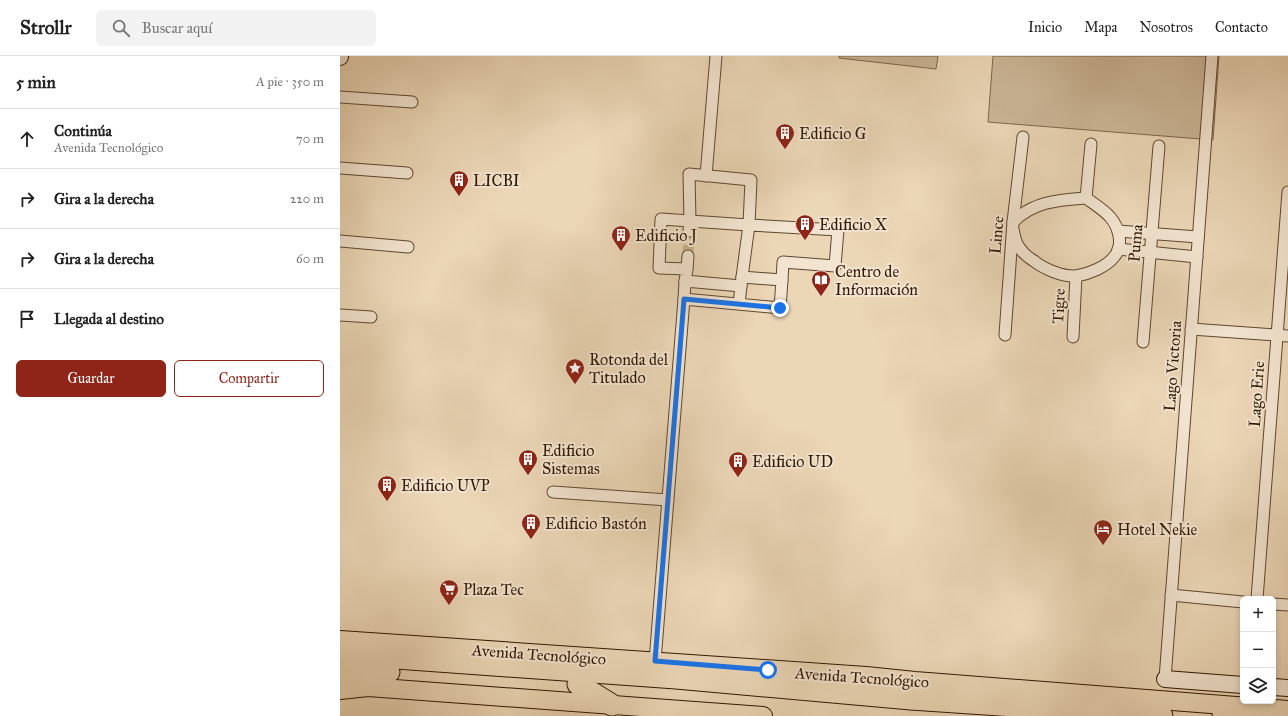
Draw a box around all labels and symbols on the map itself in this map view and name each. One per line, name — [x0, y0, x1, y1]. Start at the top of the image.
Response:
building icon: Edificio G — [774, 122, 796, 150]
place label: Edificio G — [799, 124, 867, 143]
building icon: LICBI — [448, 169, 470, 197]
place label: LICBI — [473, 171, 520, 190]
building icon: Edificio X — [794, 213, 816, 241]
place label: Edificio X — [819, 215, 888, 234]
street label: Lince — [985, 215, 1008, 255]
street label: Puma — [1124, 223, 1147, 263]
building icon: Edificio J — [610, 224, 632, 252]
place label: Edificio J — [635, 226, 698, 246]
place label: Centro de Información — [835, 262, 918, 299]
library icon: Centro de Información — [810, 269, 832, 297]
street label: Tigre — [1048, 288, 1070, 324]
route end — [771, 299, 789, 317]
street label: Lago Victoria — [1160, 320, 1186, 412]
place label: Rotonda del Titulado — [589, 350, 669, 387]
place icon: Rotonda del Titulado — [564, 357, 586, 385]
street label: Lago Erie — [1245, 360, 1269, 428]
place label: Edificio Sistemas — [542, 441, 600, 478]
building icon: Edificio Sistemas — [517, 448, 539, 476]
building icon: Edificio UD — [727, 450, 749, 478]
place label: Edificio UD — [752, 452, 833, 471]
building icon: Edificio UVP — [376, 474, 398, 502]
place label: Edificio UVP — [401, 476, 490, 495]
building icon: Edificio Bastón — [520, 512, 542, 540]
place label: Edificio Bastón — [545, 514, 647, 533]
hotel icon: Hotel Nekie — [1092, 518, 1114, 546]
place label: Hotel Nekie — [1117, 520, 1198, 539]
supermarket icon: Plaza Tec — [438, 578, 460, 606]
place label: Plaza Tec — [463, 580, 524, 599]
street label: Avenida Tecnológico — [470, 640, 607, 670]
route start — [759, 661, 777, 679]
street label: Avenida Tecnológico — [793, 663, 930, 693]

